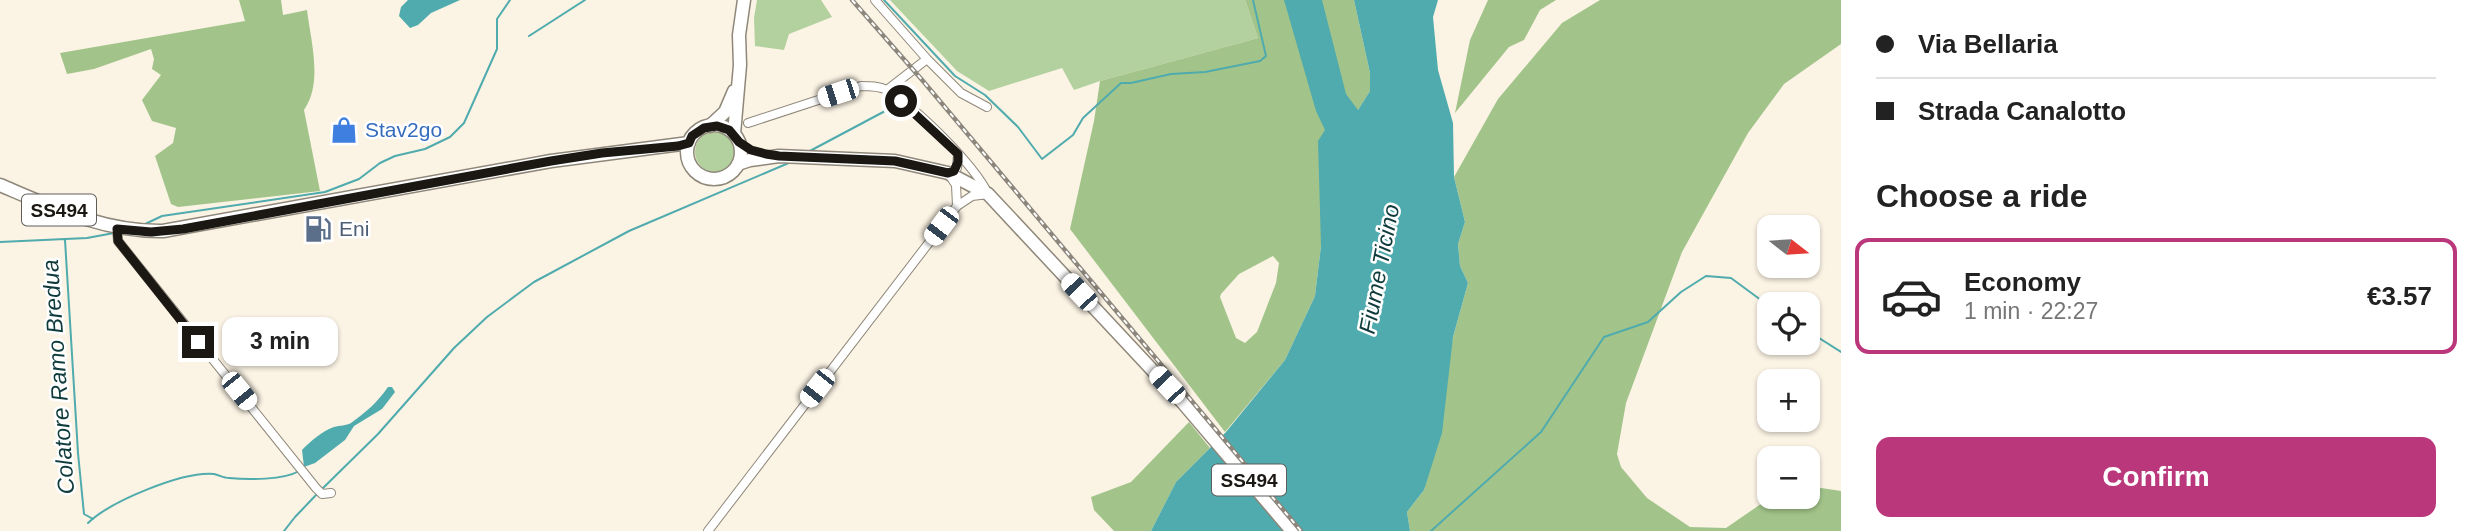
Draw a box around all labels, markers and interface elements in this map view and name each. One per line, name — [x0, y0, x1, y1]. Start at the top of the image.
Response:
text: Via Bellaria — [1918, 29, 2058, 59]
car — [815, 77, 862, 109]
route start — [885, 85, 917, 117]
text: Strada Canalotto — [1918, 96, 2126, 126]
shop icon: Stav2go — [329, 115, 359, 145]
place label: Stav2go — [365, 118, 442, 141]
text: Choose a ride — [1876, 178, 2088, 214]
road number: SS494 — [22, 194, 96, 226]
water label: Fiume Ticino — [1354, 202, 1404, 336]
car — [920, 203, 963, 249]
fuel station icon: Eni — [303, 214, 333, 244]
north arrow — [1757, 215, 1820, 278]
map controls — [1757, 215, 1820, 509]
place label: Eni — [339, 217, 369, 240]
water label: Colatore Ramo Bredua — [37, 259, 79, 495]
icon: car — [1880, 265, 1943, 328]
text: Economy — [1964, 267, 2081, 297]
car — [1057, 269, 1102, 315]
text: €3.57 — [2367, 281, 2432, 311]
button: locate — [1757, 292, 1820, 355]
text: 1 min · 22:27 — [1964, 298, 2098, 324]
callout: 3 min — [222, 318, 338, 366]
route end — [182, 326, 214, 358]
text: 3 min — [250, 328, 310, 354]
car — [1145, 362, 1190, 408]
car — [796, 365, 839, 411]
car — [218, 368, 261, 414]
button: + — [1757, 369, 1820, 432]
button: Confirm — [1876, 437, 2436, 517]
button: − — [1757, 446, 1820, 509]
road number: SS494 — [1212, 464, 1286, 495]

